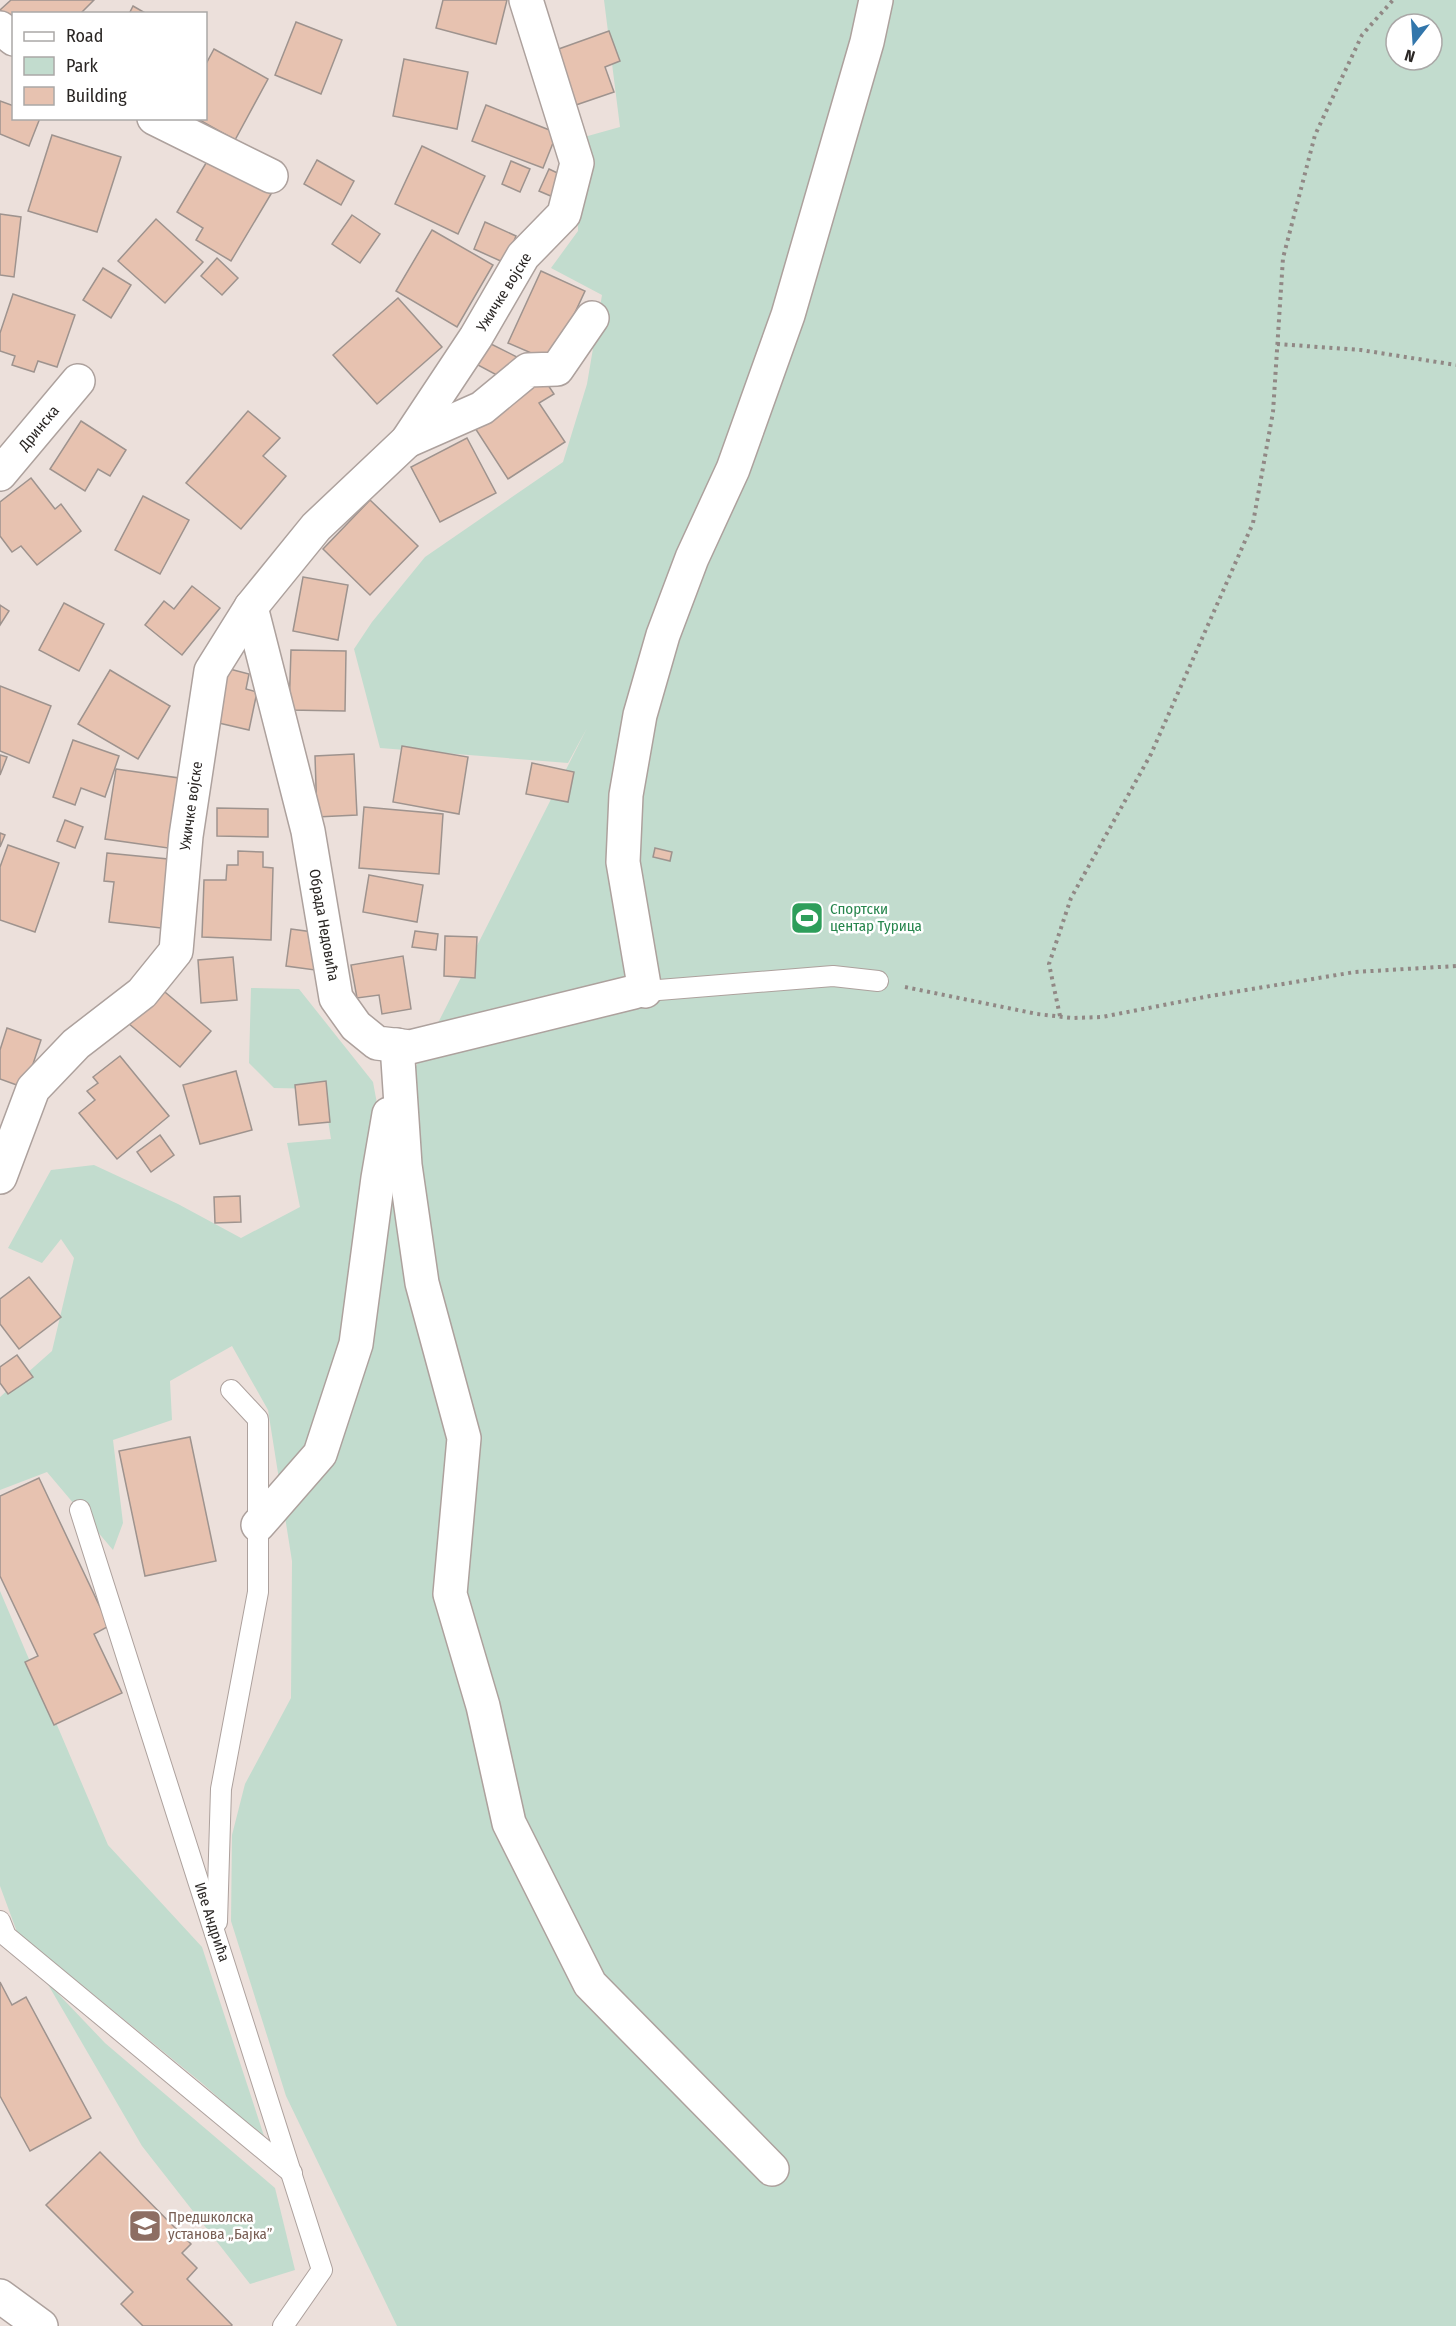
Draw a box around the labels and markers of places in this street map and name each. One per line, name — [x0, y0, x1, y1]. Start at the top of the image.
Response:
sports icon: Спортски центар Турица — [789, 900, 825, 936]
place label: Спортски центар Турица — [830, 900, 922, 935]
school or university icon: Предшколска установа „Бајка” — [127, 2208, 163, 2244]
place label: Предшколска установа „Бајка” — [168, 2208, 273, 2243]

